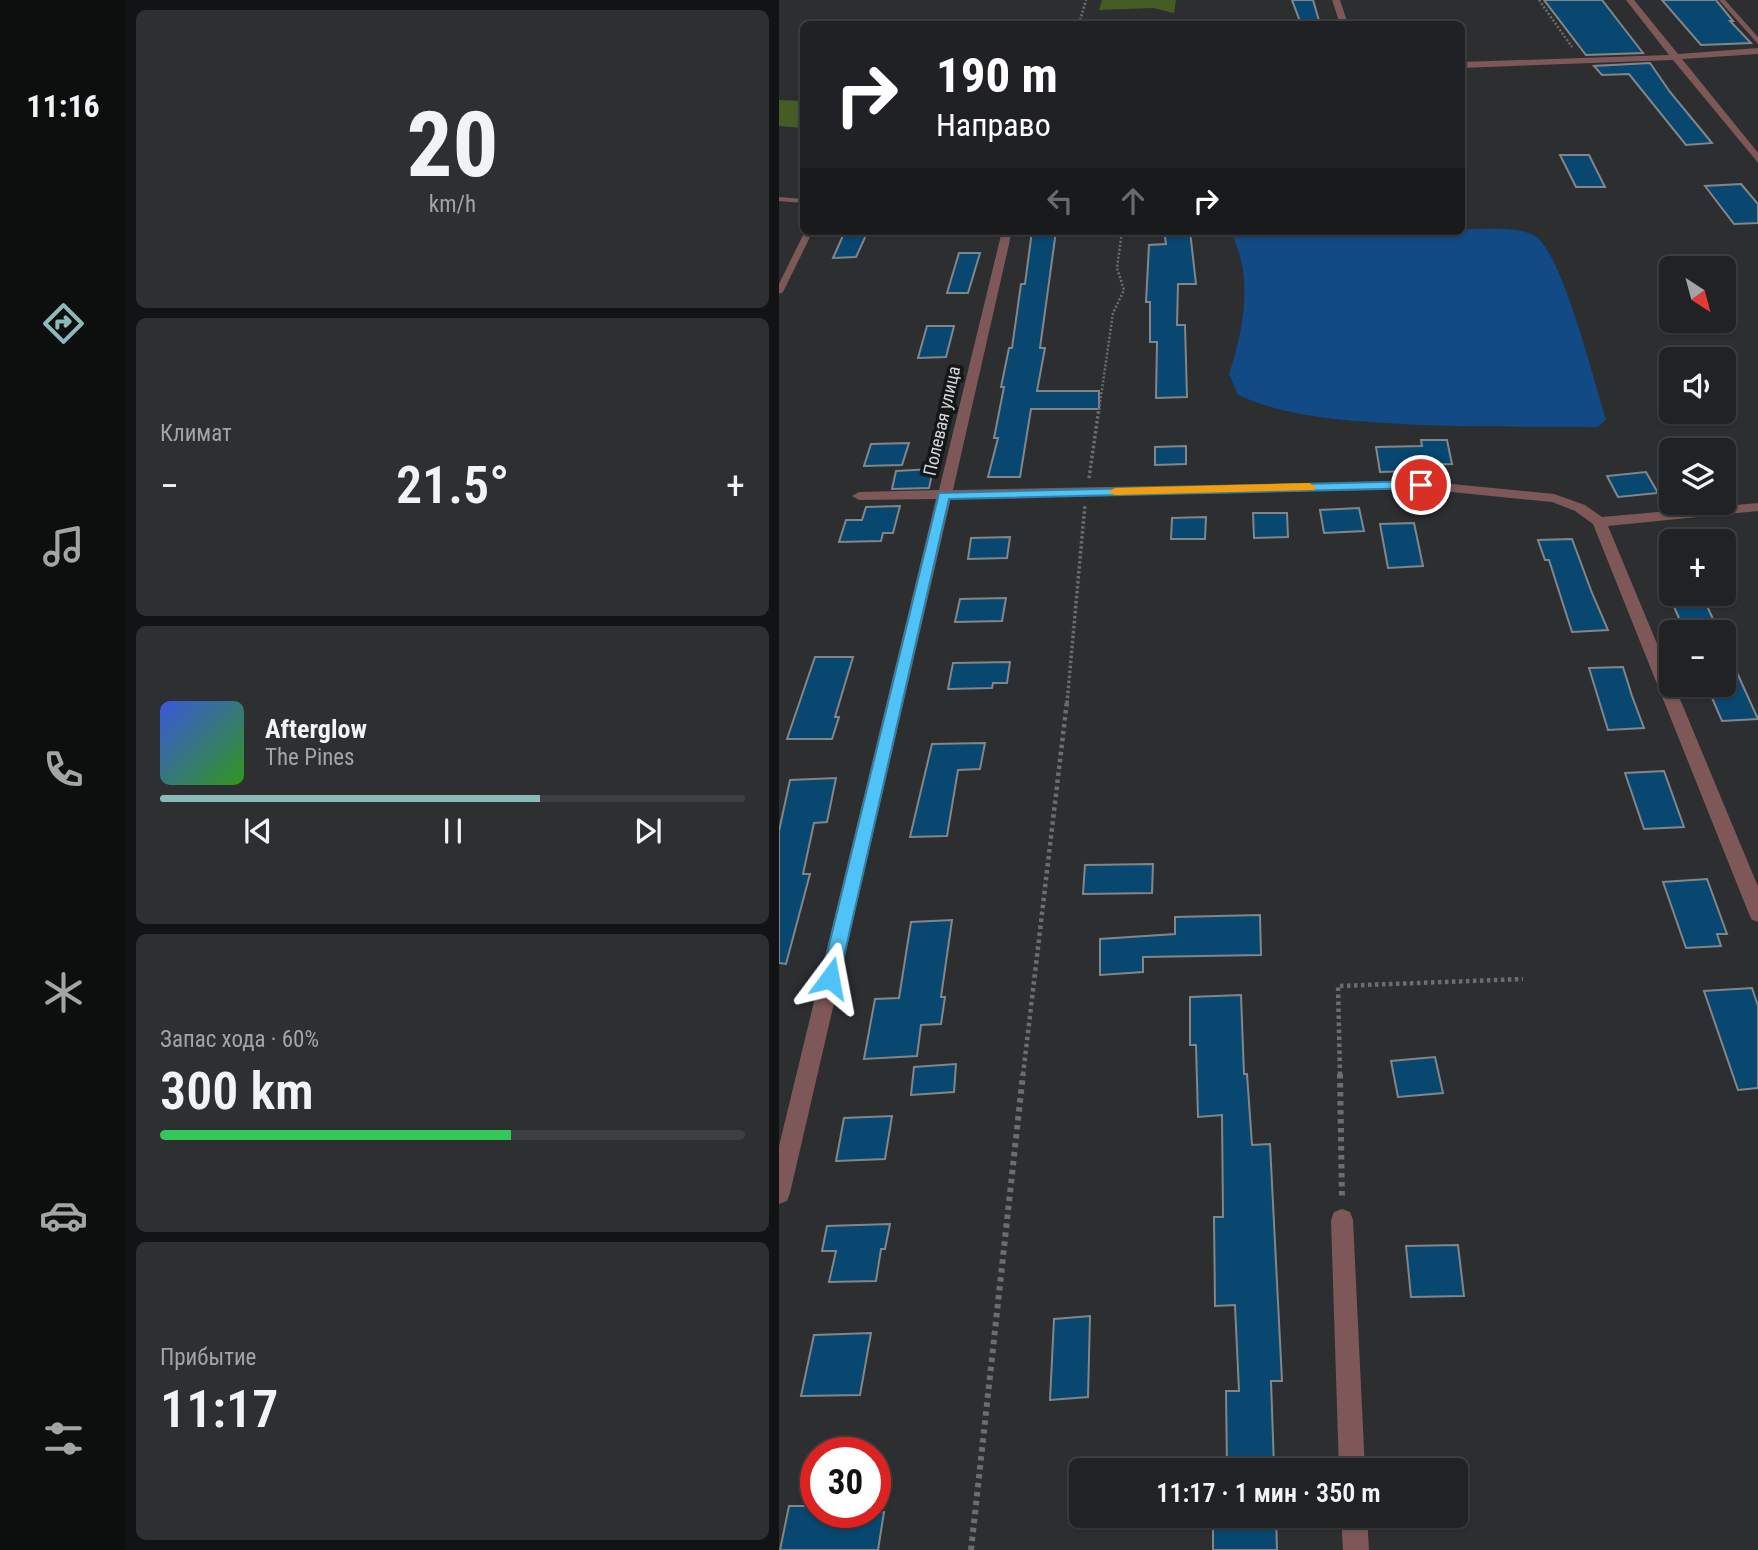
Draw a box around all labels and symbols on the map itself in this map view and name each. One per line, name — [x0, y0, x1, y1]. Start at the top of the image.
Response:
north arrow — [1659, 256, 1736, 332]
street label: Полевая улица — [919, 364, 964, 478]
pin — [1391, 455, 1451, 515]
position arrow — [793, 941, 867, 1015]
speed limit sign: 30 — [800, 1437, 891, 1528]

